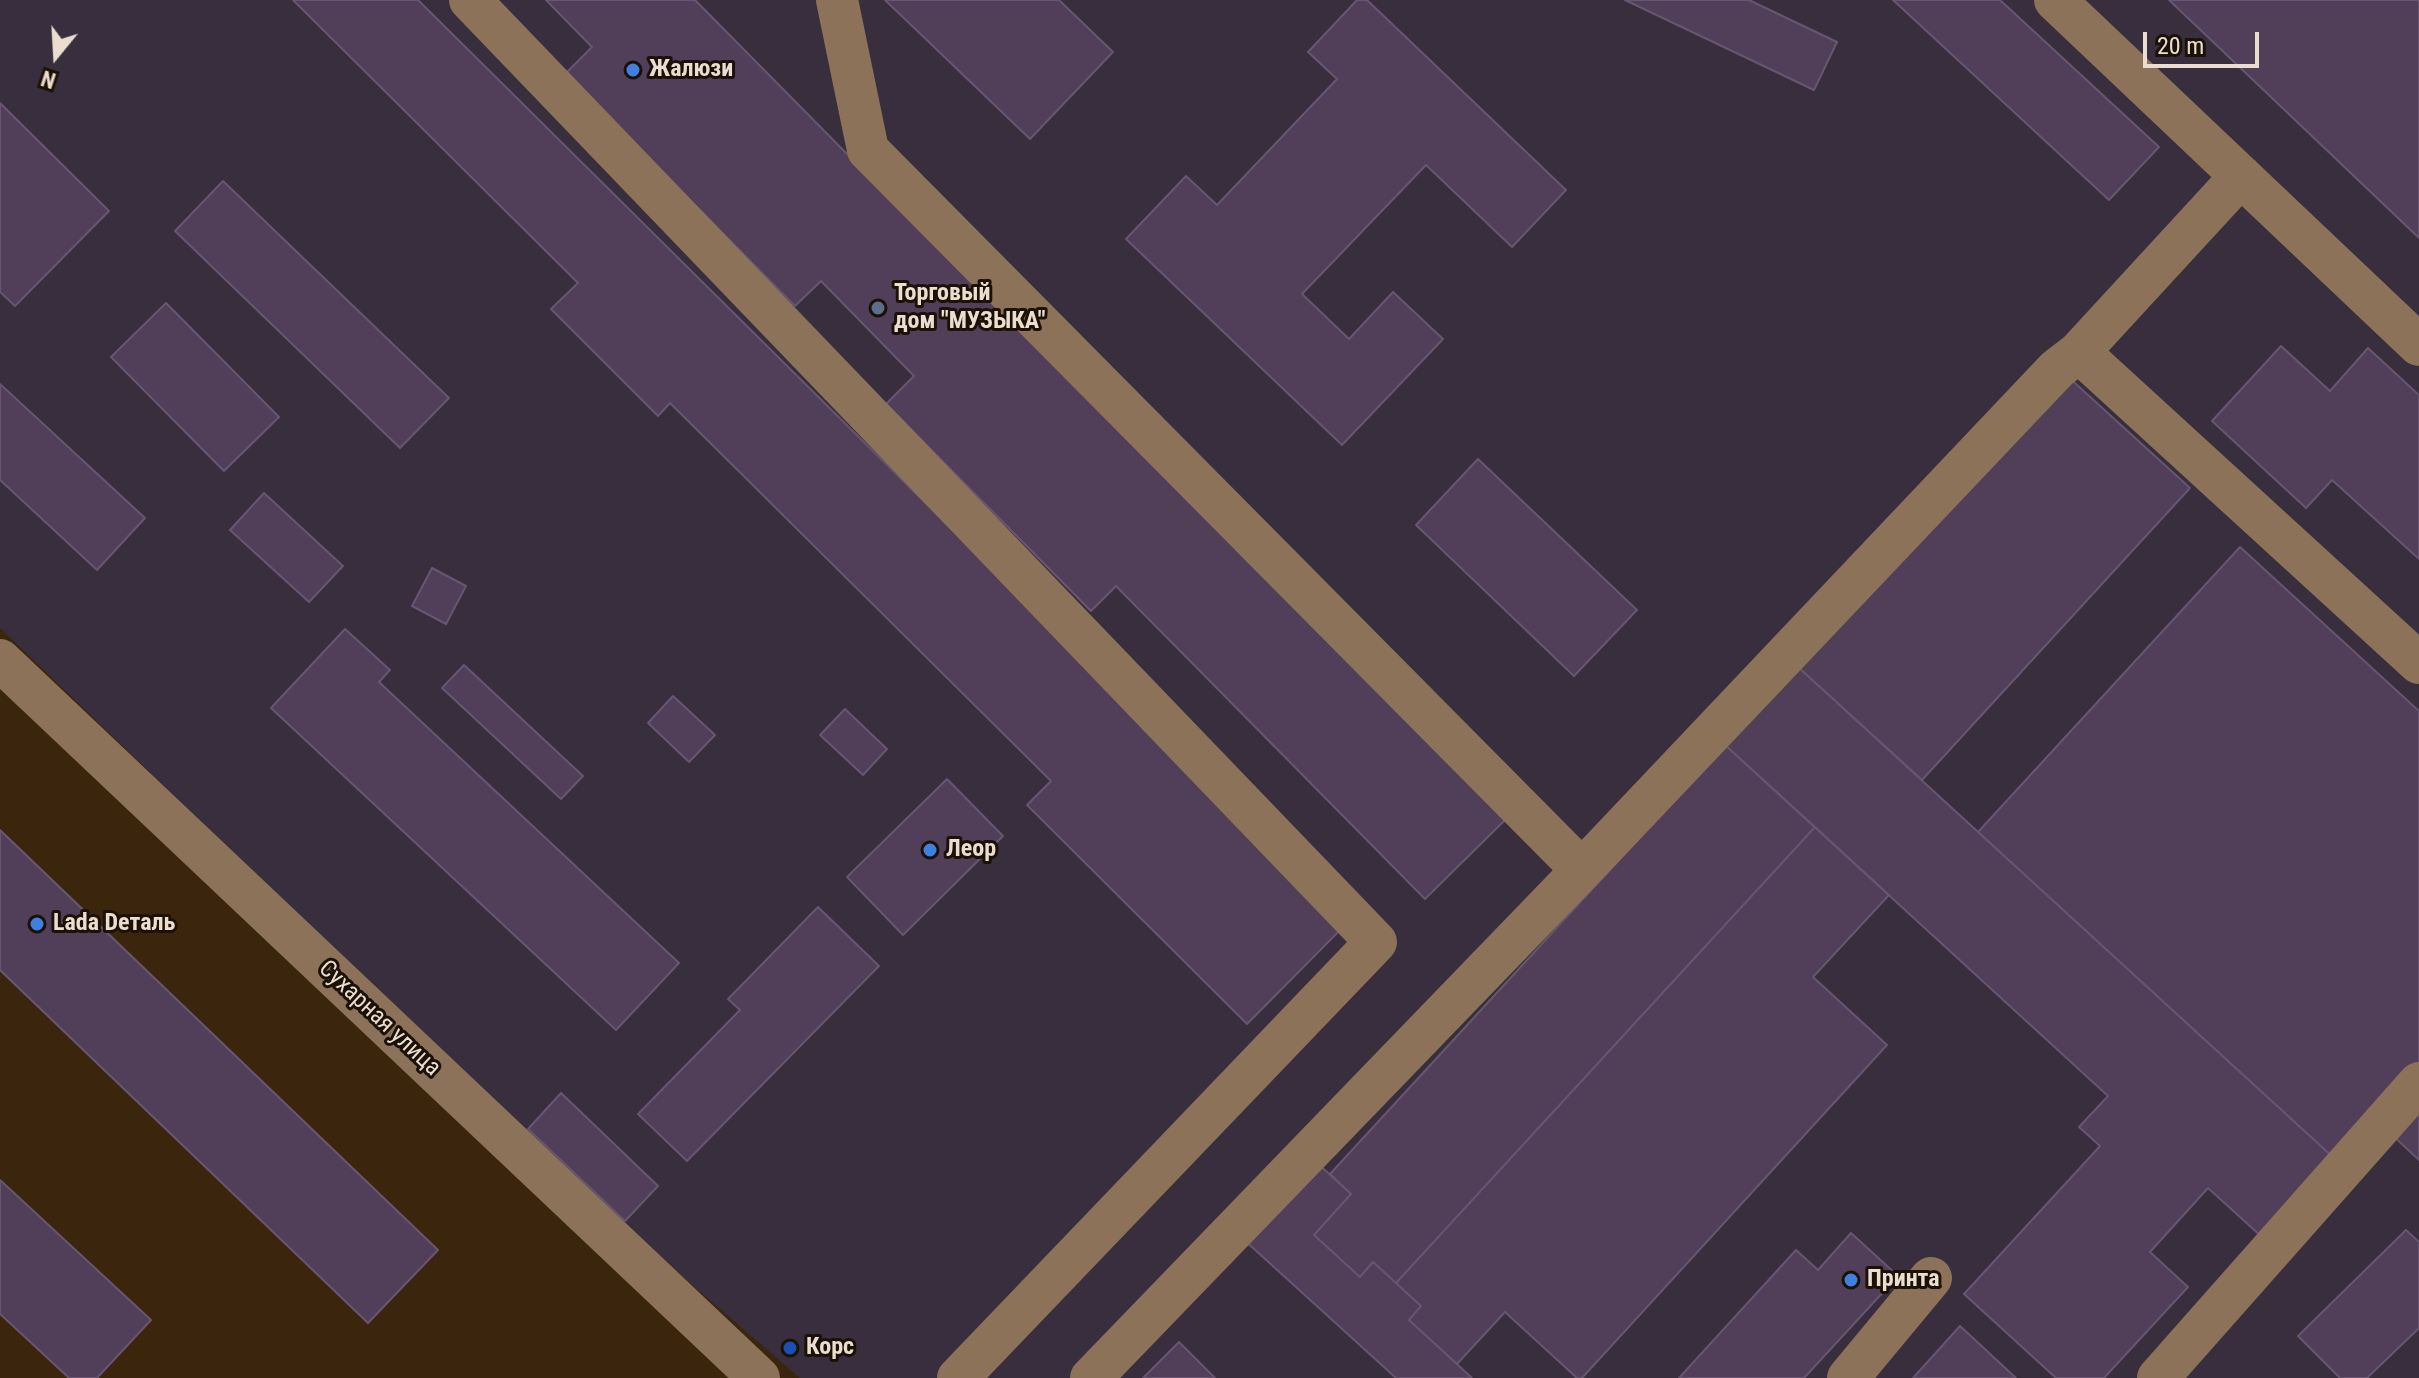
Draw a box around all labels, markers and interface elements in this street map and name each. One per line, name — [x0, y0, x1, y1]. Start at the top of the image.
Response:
north arrow — [16, 16, 96, 96]
scale bar — [2147, 16, 2263, 66]
text: 20 m — [2157, 32, 2204, 60]
place label: Жалюзи — [649, 56, 733, 84]
marker: Жалюзи — [624, 61, 642, 79]
text: N — [38, 65, 59, 93]
place label: Торговый дом "МУЗЫКА" — [894, 280, 1045, 336]
marker: Торговый дом "МУЗЫКА" — [869, 299, 887, 317]
place label: Леор — [946, 836, 996, 864]
marker: Леор — [921, 841, 939, 859]
place label: Lada Dеталь — [53, 910, 175, 938]
marker: Lada Dеталь — [28, 915, 46, 933]
street label: Сухарная улица — [312, 955, 446, 1083]
place label: Принта — [1867, 1266, 1940, 1294]
marker: Принта — [1842, 1271, 1860, 1289]
place label: Корс — [806, 1334, 854, 1362]
marker: Корс — [781, 1339, 799, 1357]

